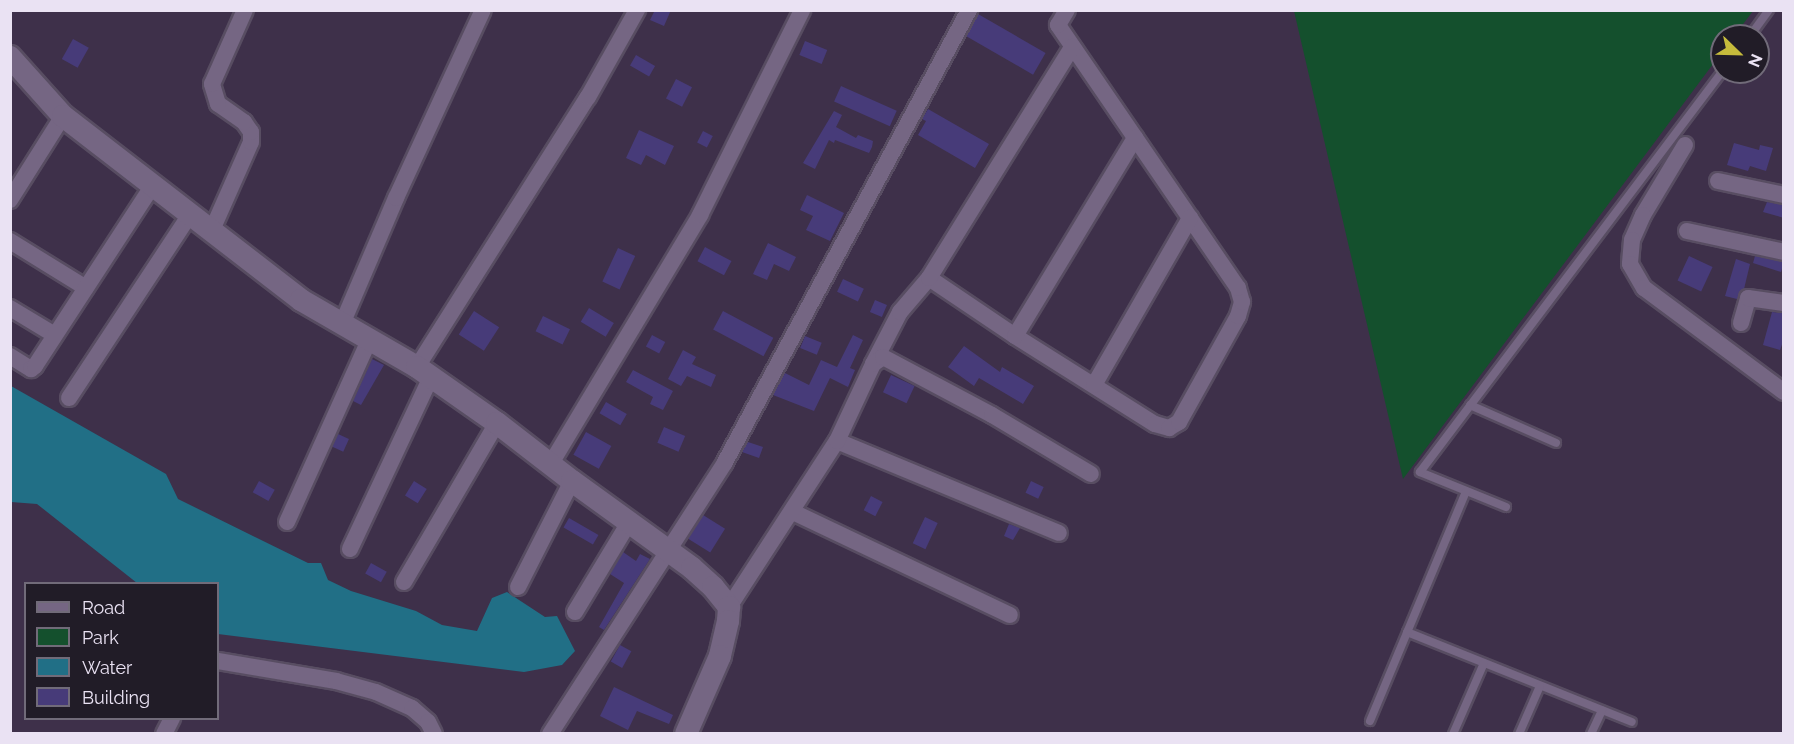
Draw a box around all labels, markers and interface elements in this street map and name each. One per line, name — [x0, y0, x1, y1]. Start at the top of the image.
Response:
north arrow — [1710, 24, 1770, 84]
text: N — [1744, 51, 1766, 70]
legend — [24, 582, 219, 720]
text: Road — [82, 597, 125, 618]
text: Park — [82, 627, 119, 648]
text: Water — [82, 657, 132, 678]
text: Building — [82, 687, 150, 708]

